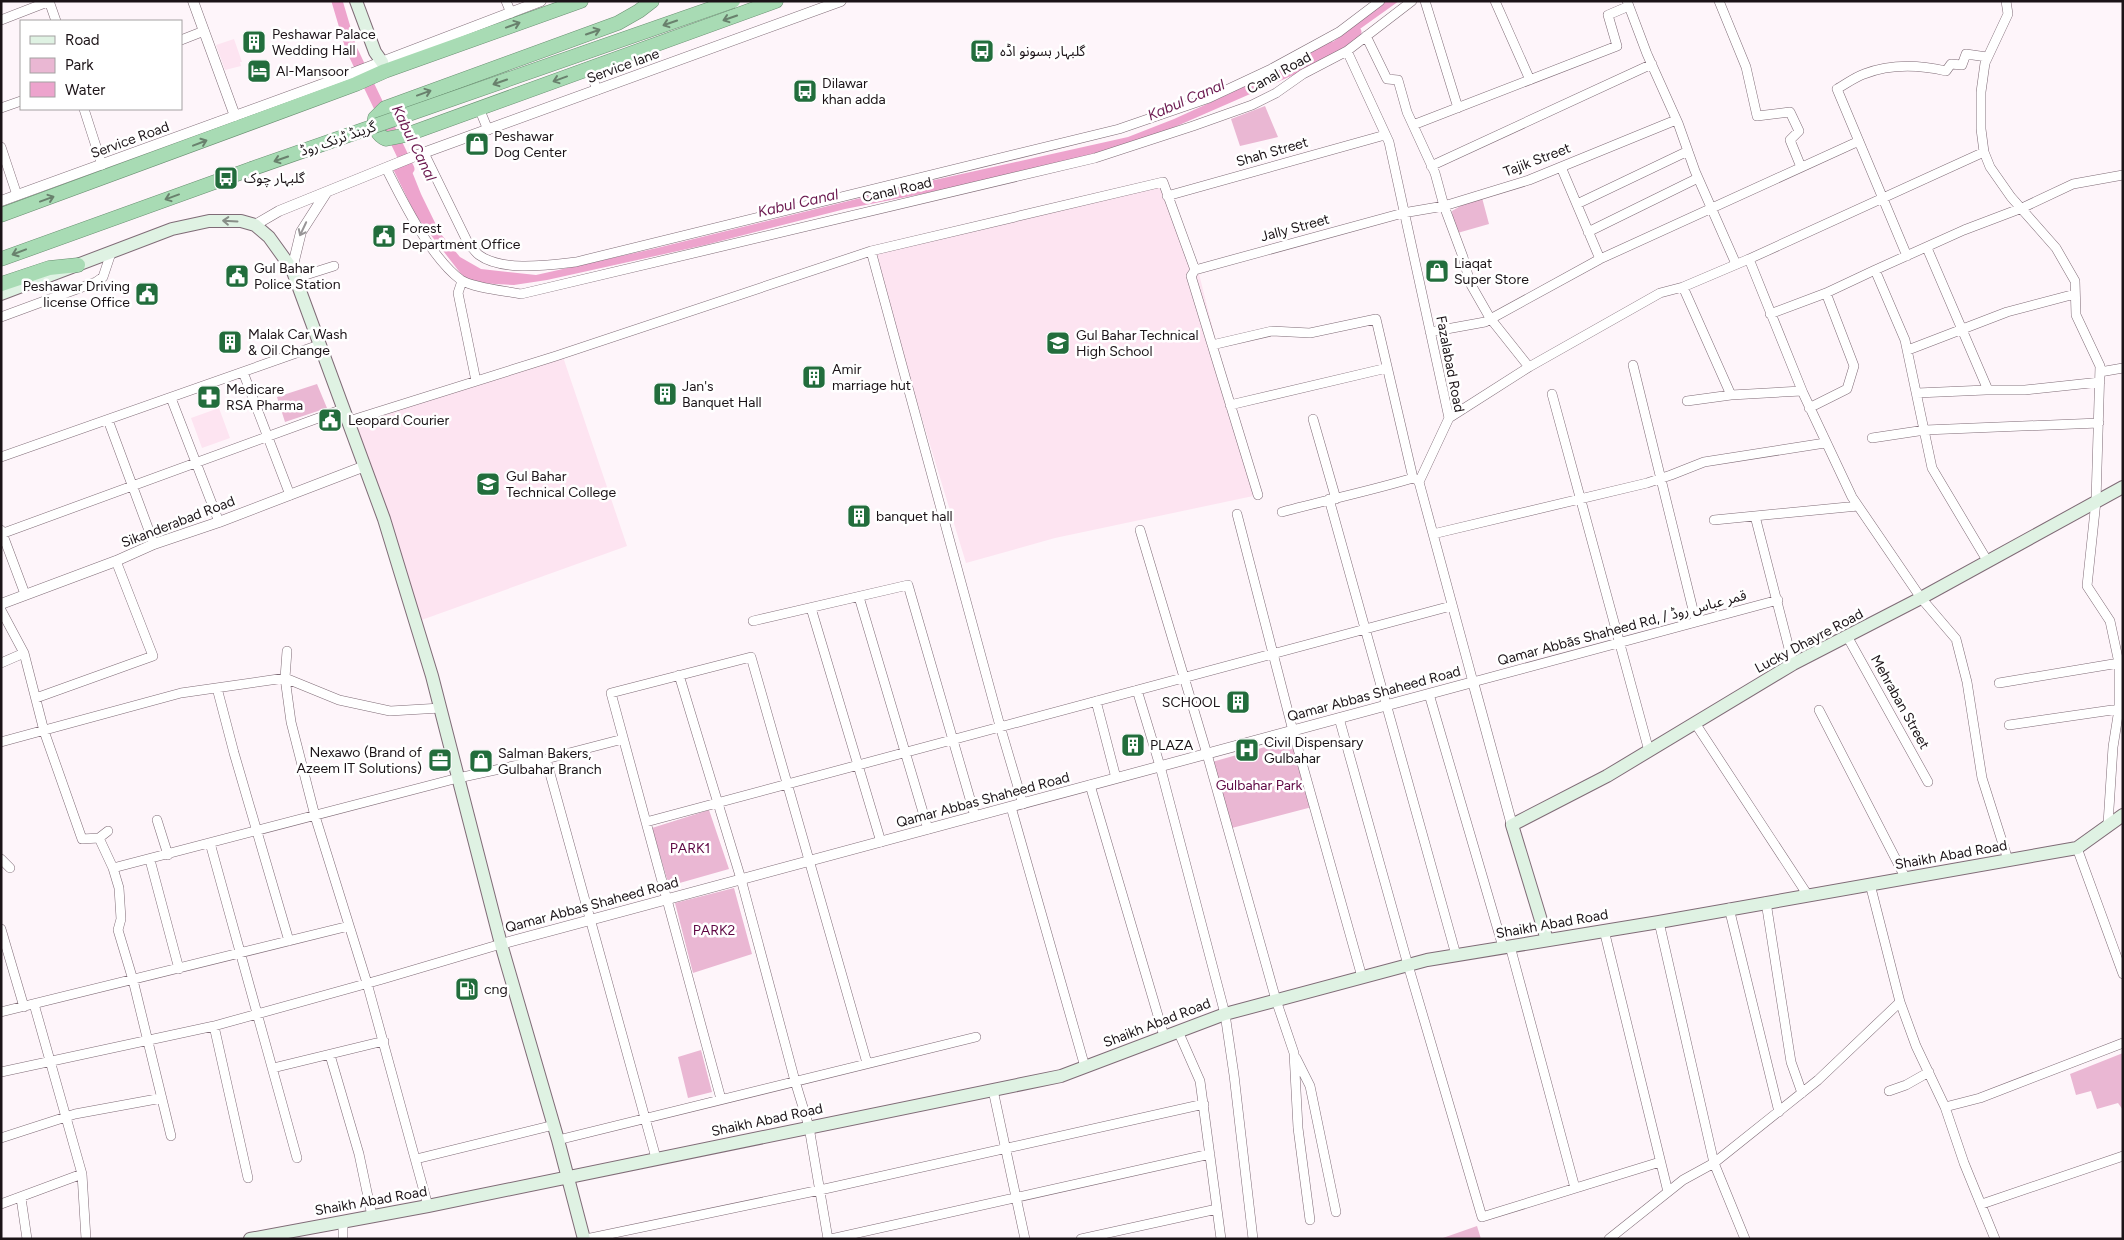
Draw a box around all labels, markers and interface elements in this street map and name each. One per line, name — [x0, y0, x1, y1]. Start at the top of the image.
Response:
one-way arrow — [722, 14, 738, 23]
one-way arrow — [663, 19, 679, 28]
legend — [20, 20, 182, 110]
one-way arrow — [505, 20, 521, 29]
place label: Peshawar Palace Wedding Hall — [272, 26, 376, 59]
one-way arrow — [585, 26, 601, 36]
building icon: Peshawar Palace Wedding Hall — [241, 29, 267, 55]
text: Road — [65, 31, 100, 49]
bus stop icon: گلبہار بسونو اڈہ — [969, 38, 995, 64]
place label: گلبہار بسونو اڈہ — [1000, 43, 1086, 60]
street label: Service lane — [584, 45, 662, 87]
street label: Canal Road — [1244, 48, 1314, 98]
text: Park — [65, 56, 94, 74]
hotel icon: Al-Mansoor — [246, 58, 272, 84]
place label: Al-Mansoor — [276, 63, 349, 80]
one-way arrow — [553, 74, 568, 84]
place label: Dilawar khan adda — [822, 75, 886, 108]
water label: Kabul Canal — [1145, 75, 1228, 124]
one-way arrow — [493, 78, 509, 87]
bus stop icon: Dilawar khan adda — [792, 78, 818, 104]
text: Water — [65, 81, 105, 99]
one-way arrow — [416, 88, 431, 97]
water label: Kabul Canal — [388, 102, 440, 184]
street label: Service Road — [88, 118, 172, 162]
street label: گرینڈ ٹرنک روڈ — [298, 118, 378, 160]
place label: Peshawar Dog Center — [494, 128, 567, 161]
shop icon: Peshawar Dog Center — [464, 131, 490, 157]
street label: Shah Street — [1234, 134, 1310, 170]
one-way arrow — [191, 138, 207, 147]
street label: Tajik Street — [1501, 139, 1573, 181]
one-way arrow — [273, 155, 289, 164]
bus stop icon: گلبہار چوک — [213, 165, 239, 191]
place label: گلبہار چوک — [244, 170, 305, 188]
street label: Canal Road — [861, 174, 933, 206]
water label: Kabul Canal — [756, 185, 841, 221]
one-way arrow — [165, 193, 180, 202]
one-way arrow — [39, 194, 54, 203]
street label: Jally Street — [1259, 211, 1331, 245]
one-way arrow — [222, 216, 238, 225]
place label: Forest Department Office — [402, 220, 521, 253]
one-way arrow — [298, 221, 307, 236]
public building icon: Forest Department Office — [371, 223, 397, 249]
one-way arrow — [12, 248, 27, 258]
place label: Liaqat Super Store — [1454, 255, 1529, 288]
shop icon: Liaqat Super Store — [1424, 258, 1450, 284]
place label: Gul Bahar Police Station — [254, 260, 341, 293]
public building icon: Gul Bahar Police Station — [224, 263, 250, 289]
place label: Peshawar Driving license Office — [23, 278, 130, 311]
public building icon: Peshawar Driving license Office — [134, 281, 160, 307]
street label: Fazalabad Road — [1432, 314, 1468, 414]
place label: Malak Car Wash & Oil Change — [248, 326, 347, 359]
place label: Gul Bahar Technical High School — [1076, 327, 1199, 360]
building icon: Malak Car Wash & Oil Change — [217, 329, 243, 355]
school or university icon: Gul Bahar Technical High School — [1045, 330, 1071, 356]
place label: Amir marriage hut — [832, 361, 911, 394]
building icon: Amir marriage hut — [801, 364, 827, 390]
place label: Jan's Banquet Hall — [682, 378, 762, 411]
place label: Medicare RSA Pharma — [226, 381, 303, 414]
building icon: Jan's Banquet Hall — [652, 381, 678, 407]
pharmacy icon: Medicare RSA Pharma — [196, 384, 222, 410]
public building icon: Leopard Courier — [317, 407, 343, 433]
place label: Leopard Courier — [348, 412, 450, 429]
place label: Gul Bahar Technical College — [506, 468, 616, 501]
school or university icon: Gul Bahar Technical College — [475, 471, 501, 497]
street label: Sikanderabad Road — [119, 492, 237, 552]
building icon: banquet hall — [846, 503, 872, 529]
place label: banquet hall — [876, 508, 953, 525]
street label: Qamar Abbās Shaheed Rd, / قمر عباس روڈ — [1496, 587, 1748, 669]
street label: Lucky Dhayre Road — [1752, 605, 1866, 677]
street label: Mehraban Street — [1867, 652, 1933, 752]
street label: Qamar Abbas Shaheed Road — [1285, 663, 1463, 725]
building icon: SCHOOL — [1225, 689, 1251, 715]
place label: SCHOOL — [1162, 694, 1221, 711]
building icon: PLAZA — [1120, 732, 1146, 758]
place label: Civil Dispensary Gulbahar — [1264, 734, 1364, 767]
place label: PLAZA — [1150, 737, 1194, 754]
hospital icon: Civil Dispensary Gulbahar — [1234, 737, 1260, 763]
place label: Nexawo (Brand of Azeem IT Solutions) — [296, 744, 423, 777]
place label: Salman Bakers, Gulbahar Branch — [498, 745, 602, 778]
office icon: Nexawo (Brand of Azeem IT Solutions) — [427, 747, 453, 773]
shop icon: Salman Bakers, Gulbahar Branch — [468, 748, 494, 774]
street label: Qamar Abbas Shaheed Road — [894, 769, 1072, 831]
park label: Gulbahar Park — [1216, 777, 1303, 794]
street label: Shaikh Abad Road — [1894, 837, 2008, 873]
park label: PARK1 — [670, 840, 710, 857]
street label: Qamar Abbas Shaheed Road — [503, 874, 681, 936]
street label: Shaikh Abad Road — [1495, 906, 1609, 942]
park label: PARK2 — [693, 922, 735, 939]
fuel station icon: cng — [454, 976, 480, 1002]
place label: cng — [484, 981, 508, 998]
street label: Shaikh Abad Road — [1101, 995, 1213, 1051]
street label: Shaikh Abad Road — [710, 1100, 824, 1140]
street label: Shaikh Abad Road — [314, 1183, 428, 1219]

